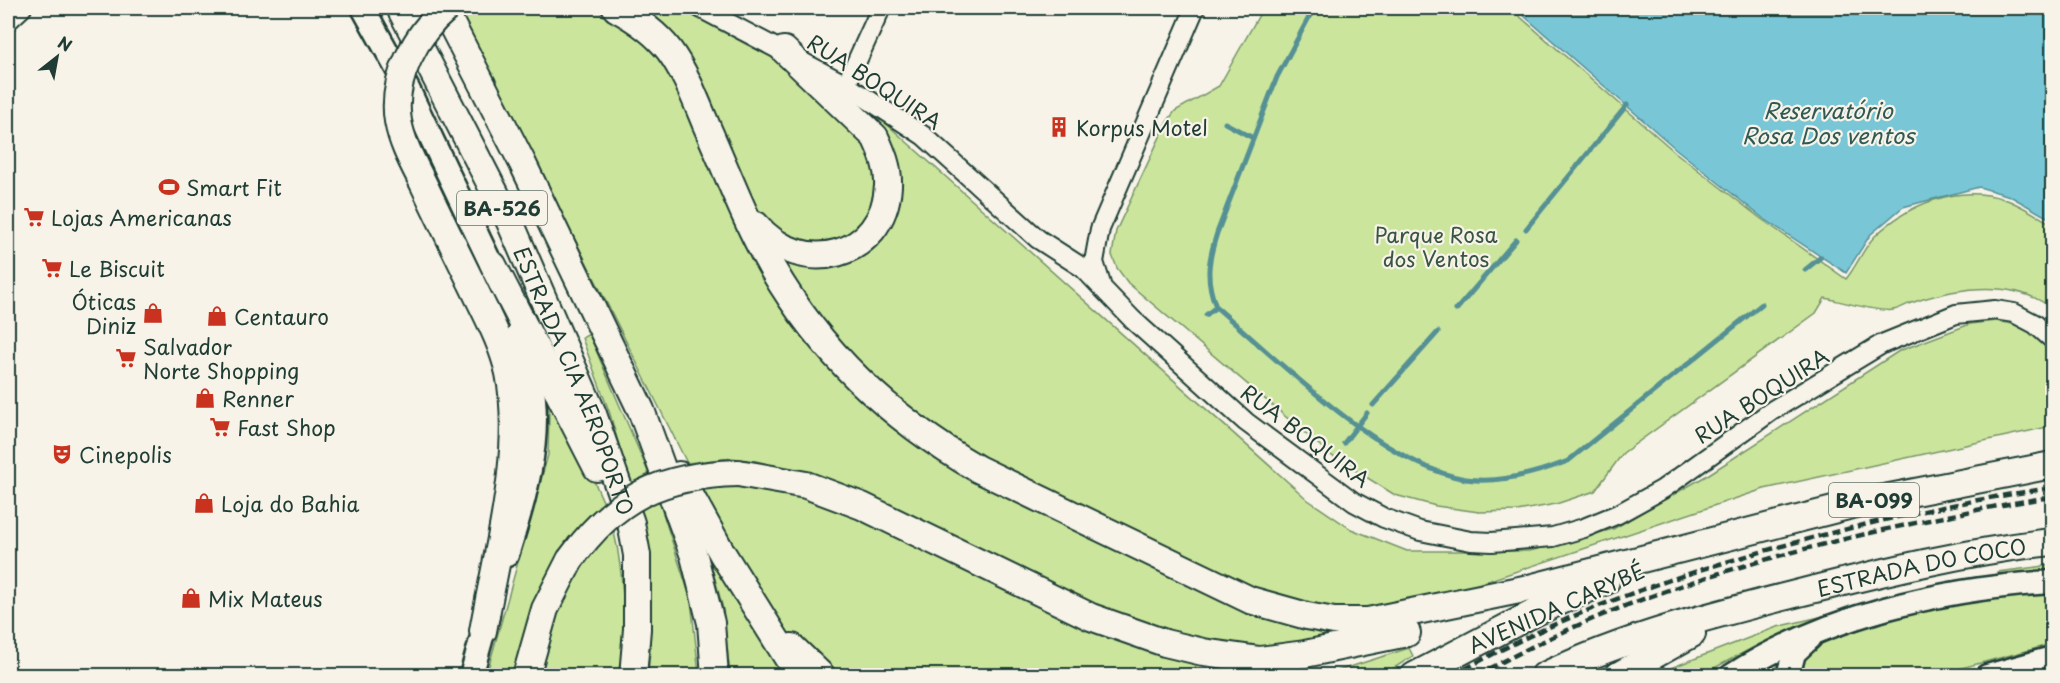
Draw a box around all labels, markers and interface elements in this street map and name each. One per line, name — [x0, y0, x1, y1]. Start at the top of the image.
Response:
street label: RUA BOQUIRA — [801, 25, 949, 137]
north arrow — [27, 27, 87, 87]
text: N — [54, 30, 77, 57]
water label: Reservatório Rosa Dos ventos — [1742, 93, 1917, 151]
place label: Korpus Motel — [1076, 111, 1208, 143]
building icon: Korpus Motel — [1047, 115, 1071, 139]
place label: Smart Fit — [186, 171, 282, 203]
sports icon: Smart Fit — [157, 175, 181, 199]
road number: BA-526 — [457, 191, 547, 225]
place label: Lojas Americanas — [51, 201, 232, 233]
supermarket icon: Lojas Americanas — [22, 205, 46, 229]
park label: Parque Rosa dos Ventos — [1374, 218, 1498, 274]
street label: ESTRADA CIA AEROPORTO — [506, 241, 643, 519]
place label: Le Biscuit — [69, 252, 165, 284]
supermarket icon: Le Biscuit — [40, 256, 64, 280]
place label: Óticas Diniz — [71, 285, 136, 341]
place label: Centauro — [234, 300, 329, 332]
shop icon: Óticas Diniz — [141, 301, 165, 325]
shop icon: Centauro — [205, 304, 229, 328]
place label: Salvador Norte Shopping — [143, 330, 299, 386]
street label: RUA BOQUIRA — [1687, 339, 1835, 451]
supermarket icon: Salvador Norte Shopping — [114, 346, 138, 370]
street label: RUA BOQUIRA — [1235, 376, 1377, 494]
place label: Renner — [222, 382, 294, 414]
shop icon: Renner — [193, 386, 217, 410]
place label: Fast Shop — [237, 411, 336, 443]
supermarket icon: Fast Shop — [208, 415, 232, 439]
place label: Cinepolis — [79, 438, 172, 470]
theatre icon: Cinepolis — [50, 442, 74, 466]
road number: BA-099 — [1829, 483, 1919, 517]
place label: Loja do Bahia — [221, 487, 360, 519]
shop icon: Loja do Bahia — [192, 491, 216, 515]
street label: ESTRADA DO COCO — [1813, 529, 2028, 604]
street label: AVENIDA CARYBÉ — [1463, 554, 1649, 660]
place label: Mix Mateus — [208, 582, 323, 614]
shop icon: Mix Mateus — [179, 586, 203, 610]

